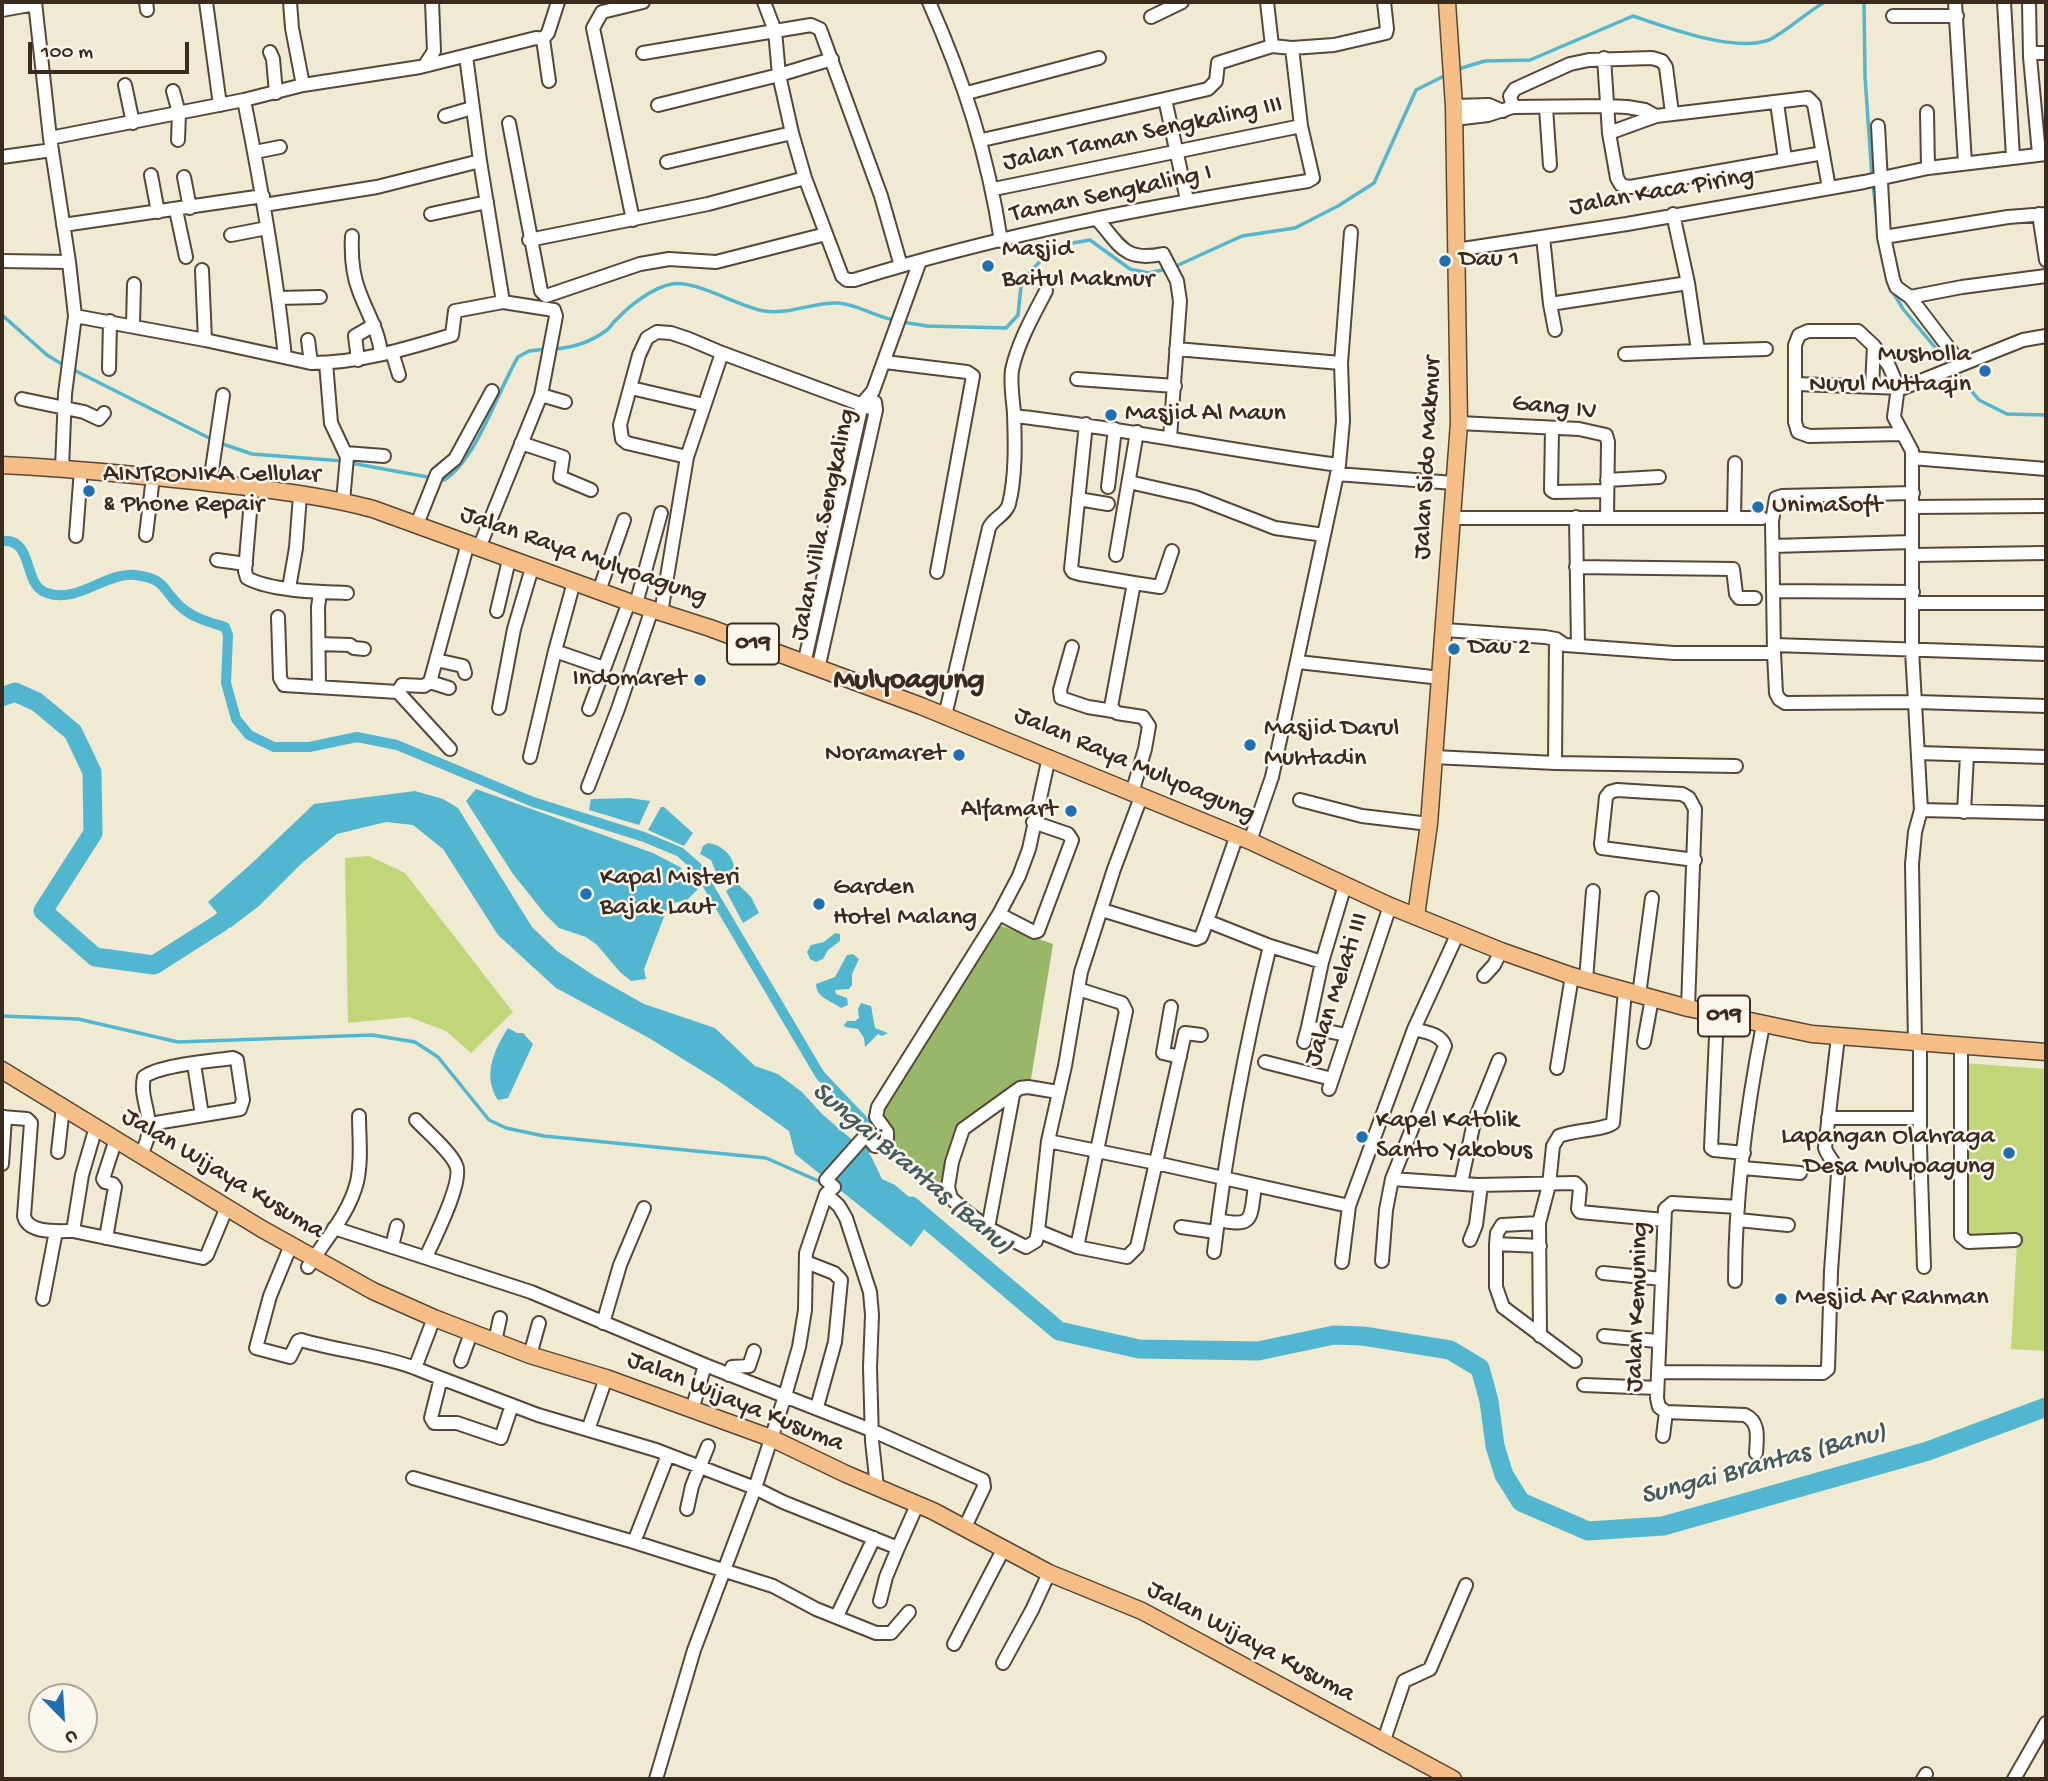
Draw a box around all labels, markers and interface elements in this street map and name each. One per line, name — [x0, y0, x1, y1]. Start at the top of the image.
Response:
scale bar — [32, 28, 192, 72]
text: 100 m — [41, 41, 93, 66]
street label: Jalan Taman Sengkaling III — [1000, 90, 1286, 180]
street label: Taman Sengkaling I — [1007, 158, 1215, 232]
street label: Jalan Kaca Piring — [1567, 161, 1757, 225]
place label: Masjid Baitul Makmur — [1002, 235, 1154, 296]
place label: Dau 1 — [1459, 245, 1519, 277]
marker: Dau 1 — [1437, 253, 1453, 269]
marker: Masjid Baitul Makmur — [980, 258, 996, 274]
place label: Musholla Nurul Muttaqin — [1809, 340, 1971, 402]
street label: Jalan Sido Makmur — [1408, 356, 1450, 560]
marker: Musholla Nurul Muttaqin — [1977, 363, 1993, 379]
street label: Gang IV — [1510, 389, 1598, 429]
place label: Masjid Al Maun — [1125, 399, 1286, 431]
street label: Jalan Villa Sengkaling — [785, 406, 865, 644]
marker: Masjid Al Maun — [1103, 407, 1119, 423]
place label: AINTRONIKA Cellular & Phone Repair — [103, 460, 320, 522]
marker: AINTRONIKA Cellular & Phone Repair — [81, 483, 97, 499]
place label: UnimaSoft — [1772, 491, 1882, 523]
marker: UnimaSoft — [1750, 499, 1766, 515]
street label: Jalan Raya Mulyoagung — [455, 500, 711, 614]
road number: 019 — [727, 624, 779, 664]
place label: Dau 2 — [1468, 633, 1530, 665]
marker: Dau 2 — [1446, 641, 1462, 657]
place label: Indomaret — [573, 664, 686, 696]
district label: Mulyoagung — [834, 664, 984, 700]
marker: Indomaret — [692, 672, 708, 688]
street label: Jalan Raya Mulyoagung — [1009, 701, 1259, 831]
place label: Masjid Darul Muhtadin — [1264, 714, 1399, 776]
marker: Masjid Darul Muhtadin — [1242, 737, 1258, 753]
place label: Noramaret — [825, 739, 945, 771]
marker: Noramaret — [951, 747, 967, 763]
place label: Alfamart — [961, 795, 1057, 827]
marker: Alfamart — [1063, 803, 1079, 819]
place label: Kapal Misteri Bajak Laut — [600, 863, 740, 924]
place label: Garden Hotel Malang — [833, 873, 977, 934]
marker: Kapal Misteri Bajak Laut — [578, 886, 594, 902]
marker: Garden Hotel Malang — [811, 896, 827, 912]
street label: Jalan Melati III — [1298, 909, 1378, 1071]
road number: 019 — [1698, 996, 1750, 1036]
water label: Sungai Brantas (Banu) — [803, 1076, 1019, 1264]
street label: Jalan Wijaya Kusuma — [115, 1102, 329, 1248]
place label: Kapel Katolik Santo Yakobus — [1376, 1106, 1532, 1168]
place label: Lapangan Olahraga Desa Mulyoagung — [1781, 1122, 1995, 1184]
marker: Kapel Katolik Santo Yakobus — [1354, 1129, 1370, 1145]
marker: Lapangan Olahraga Desa Mulyoagung — [2001, 1145, 2017, 1161]
street label: Jalan Kemuning — [1620, 1221, 1658, 1393]
place label: Mesjid Ar Rahman — [1795, 1283, 1989, 1315]
marker: Mesjid Ar Rahman — [1773, 1291, 1789, 1307]
street label: Jalan Wijaya Kusuma — [622, 1345, 848, 1461]
water label: Sungai Brantas (Banu) — [1638, 1417, 1890, 1515]
street label: Jalan Wijaya Kusuma — [1141, 1575, 1359, 1711]
north arrow — [28, 1683, 98, 1753]
text: U — [61, 1723, 81, 1749]

